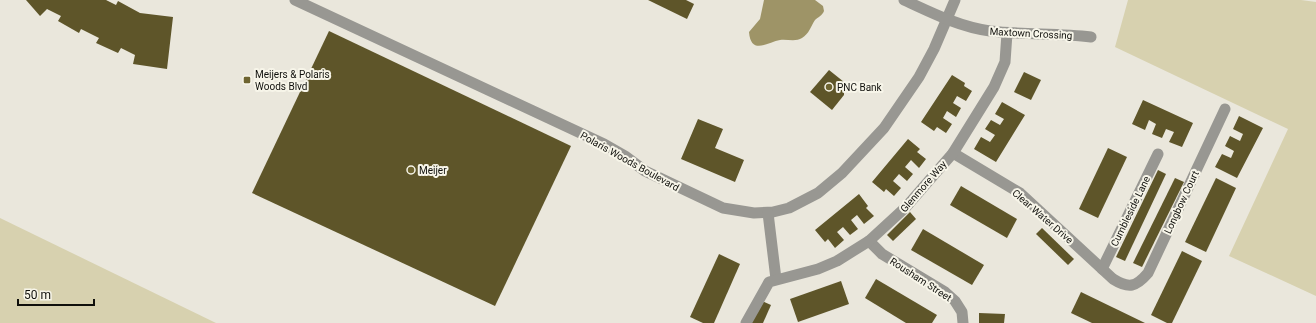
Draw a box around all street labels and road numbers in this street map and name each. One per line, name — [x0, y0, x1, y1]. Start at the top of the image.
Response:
street label: Maxtown Crossing — [989, 26, 1073, 41]
street label: Polaris Woods Boulevard — [579, 130, 681, 193]
street label: Glenmore Way — [898, 158, 949, 214]
street label: Longbow Court — [1162, 169, 1201, 235]
street label: Cumbleside Lane — [1109, 174, 1152, 248]
street label: Clear Water Drive — [1010, 187, 1075, 246]
street label: Rousham Street — [888, 255, 954, 303]

